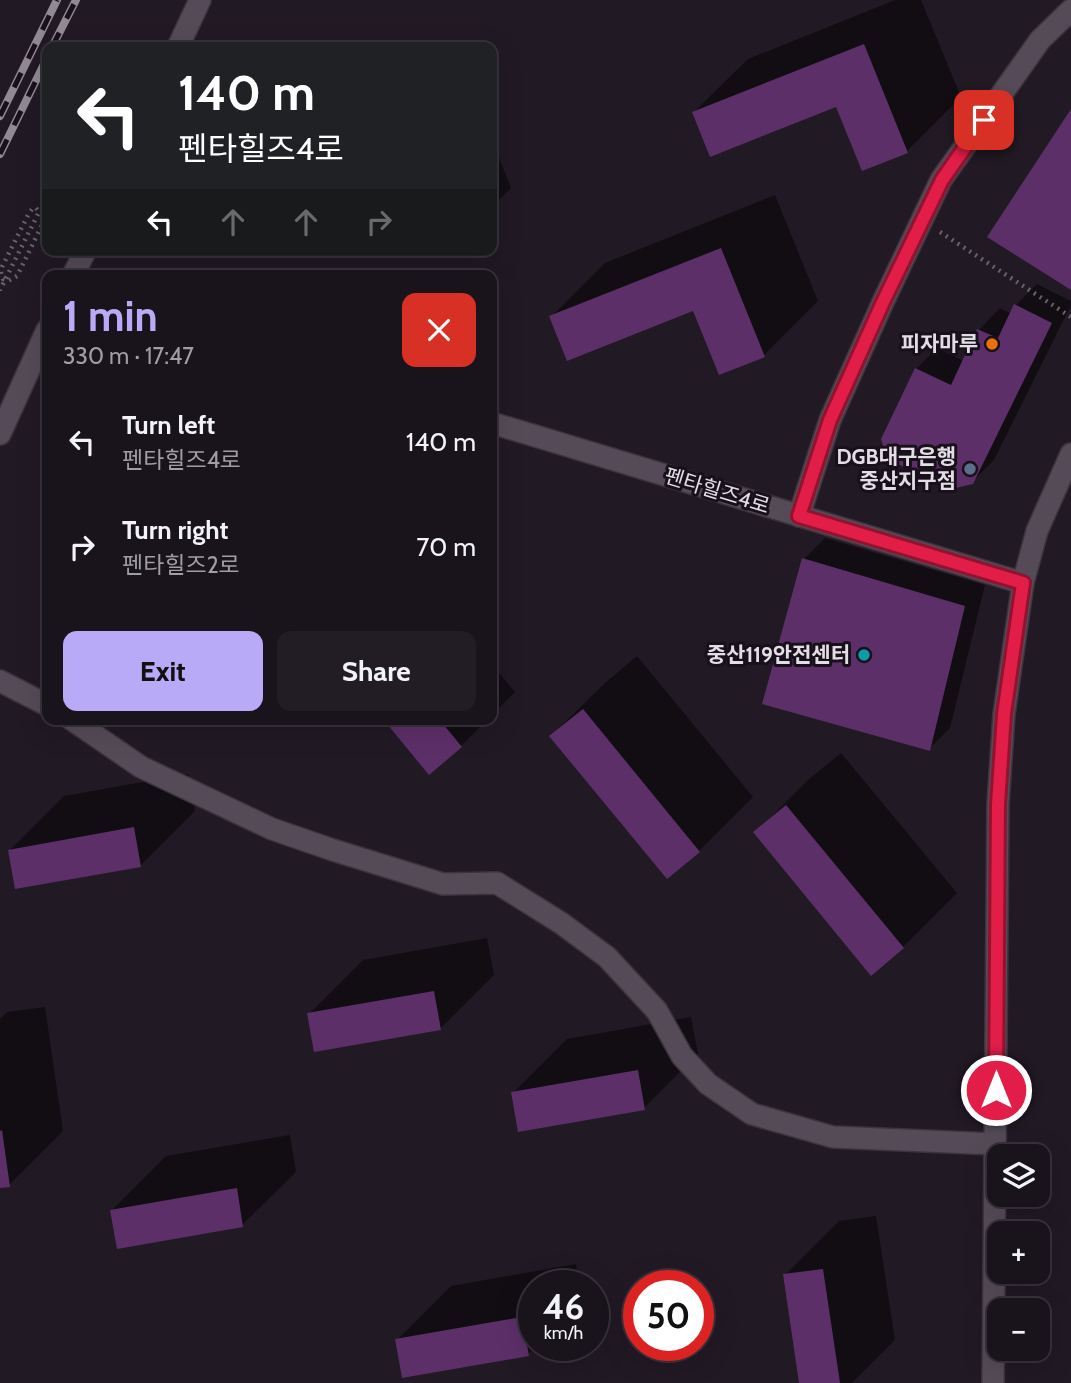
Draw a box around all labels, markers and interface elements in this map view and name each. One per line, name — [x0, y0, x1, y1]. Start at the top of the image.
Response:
text: 140 m — [178, 63, 315, 122]
icon: left — [63, 70, 154, 161]
pin — [954, 90, 1014, 150]
icon: arrive — [965, 101, 1003, 139]
text: 펜타힐즈4로 — [178, 129, 344, 168]
icon: left — [141, 203, 179, 241]
icon: ahead — [214, 203, 252, 241]
icon: ahead — [287, 203, 325, 241]
icon: right — [360, 203, 398, 241]
text: 1 min — [63, 290, 158, 342]
button: close — [402, 293, 476, 367]
place label: 피자마루 — [901, 331, 978, 356]
marker: 피자마루 — [984, 336, 1000, 352]
text: 330 m · 17:47 — [63, 342, 194, 370]
text: Turn left — [122, 409, 215, 441]
icon: left — [63, 423, 101, 461]
text: 140 m — [406, 426, 476, 458]
place label: DGB대구은행 중산지구점 — [837, 444, 956, 493]
text: 펜타힐즈4로 — [122, 446, 241, 474]
marker: DGB대구은행 중산지구점 — [962, 461, 978, 477]
street label: 펜타힐즈4로 — [661, 463, 773, 518]
text: Turn right — [122, 514, 228, 546]
icon: right — [63, 528, 101, 566]
text: 70 m — [416, 531, 476, 563]
text: 펜타힐즈2로 — [122, 551, 240, 579]
button: Exit — [63, 631, 263, 711]
button: Share — [277, 631, 476, 711]
place label: 중산119안전센터 — [707, 642, 850, 667]
marker: 중산119안전센터 — [856, 647, 872, 663]
position arrow — [959, 1053, 1033, 1127]
map controls — [987, 1144, 1050, 1361]
button: layers — [987, 1144, 1050, 1207]
button: + — [987, 1221, 1050, 1284]
speed limit sign: 50 — [623, 1270, 714, 1361]
text: 46 — [543, 1285, 584, 1328]
button: − — [987, 1298, 1050, 1361]
text: km/h — [544, 1322, 583, 1344]

